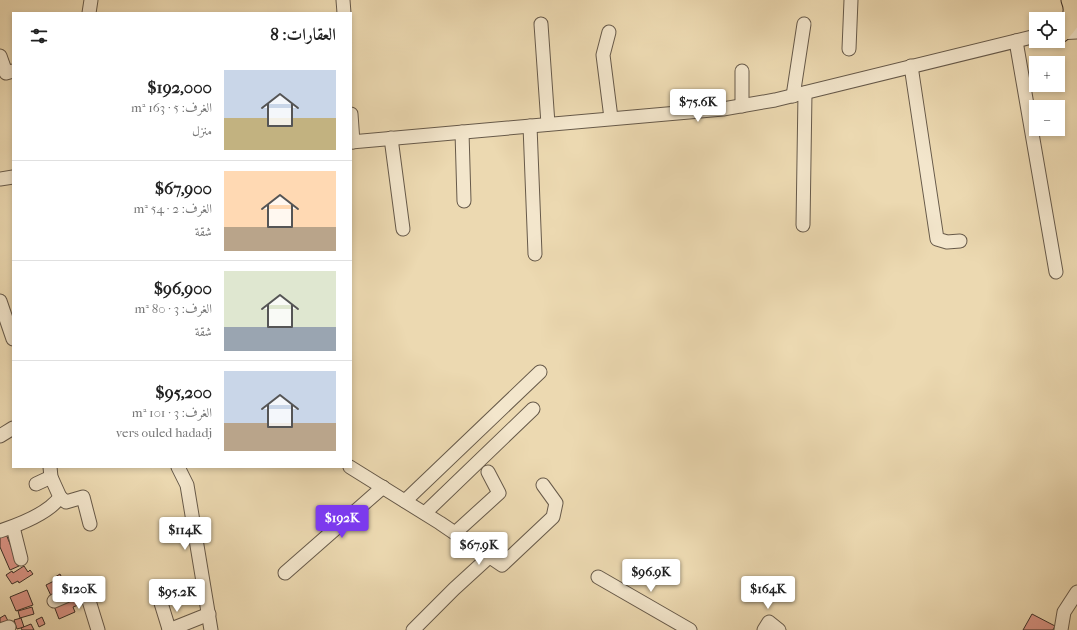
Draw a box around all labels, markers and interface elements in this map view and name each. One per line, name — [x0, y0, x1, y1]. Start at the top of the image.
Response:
map controls — [1029, 12, 1065, 136]
button: locate — [1029, 12, 1065, 48]
text: العقارات: 8 — [270, 24, 336, 44]
icon: filters — [28, 25, 50, 47]
button: + — [1029, 56, 1065, 92]
text: $192,000 — [147, 77, 212, 97]
icon: home — [256, 86, 304, 134]
pin: $75.6K — [665, 89, 731, 123]
text: $75.6K — [679, 94, 717, 109]
text: الغرف: 5 · 163 m² — [131, 100, 212, 115]
button: − — [1029, 100, 1065, 136]
text: منزل — [192, 123, 212, 138]
text: $67,900 — [155, 178, 212, 198]
icon: home — [256, 187, 304, 235]
text: الغرف: 2 · 54 m² — [134, 201, 212, 216]
text: شقة — [195, 224, 212, 239]
text: $96,900 — [154, 278, 212, 298]
icon: home — [256, 287, 304, 335]
text: الغرف: 3 · 80 m² — [134, 301, 212, 316]
text: شقة — [195, 324, 212, 339]
text: $95,200 — [155, 382, 212, 402]
icon: home — [256, 387, 304, 435]
text: الغرف: 3 · 101 m² — [132, 405, 212, 420]
text: vers ouled hadadj — [116, 425, 212, 440]
pin: $192K — [314, 505, 370, 539]
text: $192K — [325, 510, 359, 525]
pin: $114K — [157, 517, 213, 551]
text: $114K — [168, 522, 202, 537]
pin: $67.9K — [446, 532, 512, 566]
text: $67.9K — [460, 537, 498, 552]
pin: $96.9K — [618, 559, 684, 593]
text: $96.9K — [631, 564, 671, 579]
pin: $120K — [51, 576, 107, 610]
pin: $164K — [740, 576, 796, 610]
pin: $95.2K — [144, 579, 210, 613]
text: $120K — [61, 581, 97, 596]
text: $164K — [750, 581, 786, 596]
text: $95.2K — [158, 584, 196, 599]

